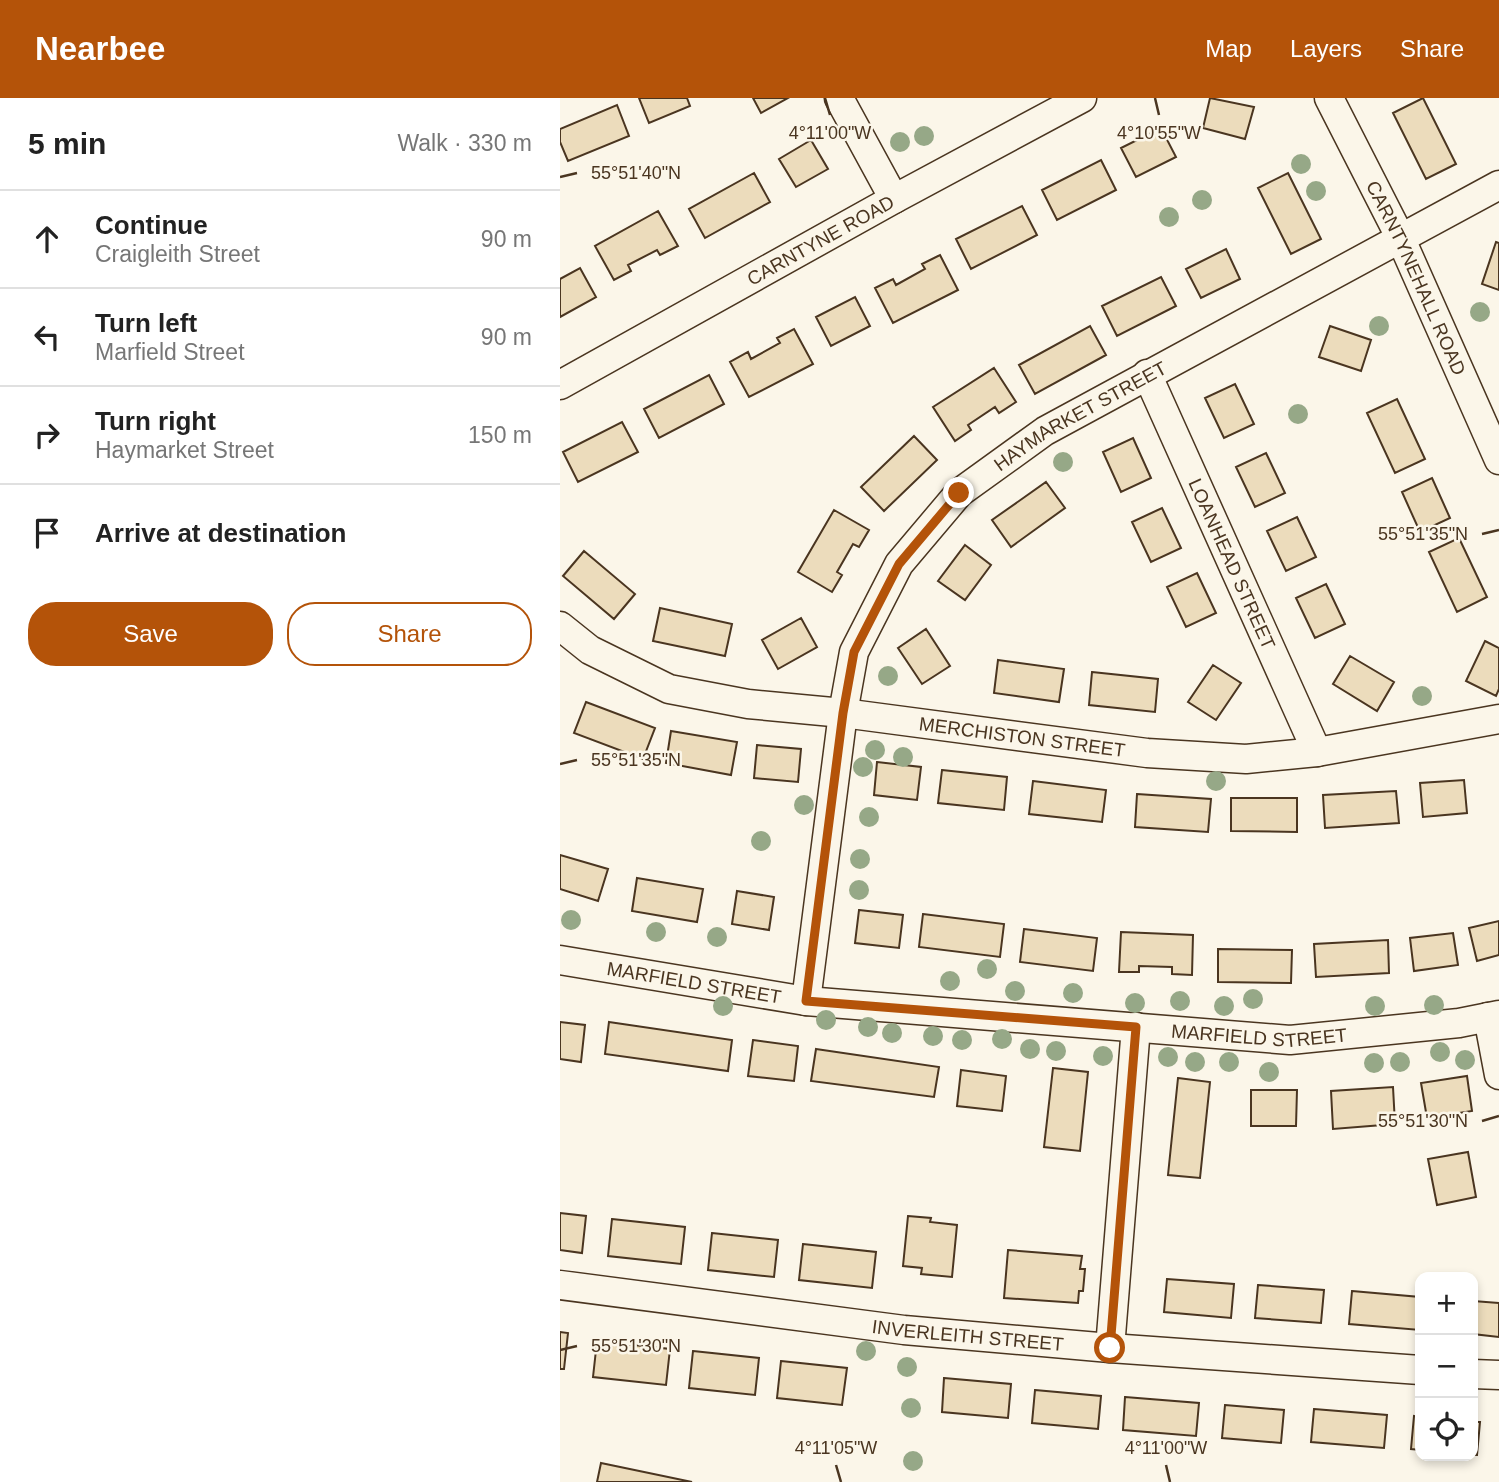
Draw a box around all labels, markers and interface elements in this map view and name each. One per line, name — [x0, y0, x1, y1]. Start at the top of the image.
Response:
text: Nearbee — [35, 30, 165, 67]
text: Map — [1205, 35, 1252, 62]
text: Layers — [1290, 35, 1362, 62]
text: Share — [1400, 35, 1464, 62]
text: 4°11'00"W — [789, 123, 871, 143]
text: 4°10'55"W — [1117, 123, 1201, 143]
text: 5 min — [28, 127, 106, 160]
text: Walk · 330 m — [397, 130, 532, 156]
text: 55°51'40"N — [591, 163, 681, 183]
street label: CARNTYNEHALL ROAD — [1362, 177, 1470, 378]
street label: CARNTYNE ROAD — [743, 191, 897, 289]
text: Continue — [95, 210, 208, 240]
icon: ahead — [28, 220, 66, 258]
text: 90 m — [481, 226, 532, 252]
text: Craigleith Street — [95, 241, 260, 267]
text: Turn left — [95, 308, 197, 338]
icon: left — [28, 318, 66, 356]
text: 90 m — [481, 324, 532, 350]
text: Marfield Street — [95, 339, 245, 365]
street label: HAYMARKET STREET — [990, 357, 1170, 475]
text: Turn right — [95, 406, 216, 436]
icon: right — [28, 416, 66, 454]
text: 150 m — [468, 422, 532, 448]
text: Haymarket Street — [95, 437, 274, 463]
street label: LOANHEAD STREET — [1185, 475, 1280, 653]
route end — [943, 477, 974, 508]
icon: arrive — [28, 514, 66, 552]
text: Arrive at destination — [95, 518, 346, 548]
text: 55°51'35"N — [1378, 524, 1468, 544]
button: Save — [28, 602, 273, 666]
button: Share — [287, 602, 532, 666]
street label: MERCHISTON STREET — [918, 713, 1127, 761]
text: 55°51'35"N — [591, 750, 681, 770]
street label: MARFIELD STREET — [605, 957, 783, 1007]
street label: MARFIELD STREET — [1170, 1020, 1348, 1051]
text: 55°51'30"N — [1378, 1111, 1468, 1131]
map controls — [1415, 1272, 1478, 1461]
button: + — [1415, 1272, 1478, 1335]
street label: INVERLEITH STREET — [871, 1315, 1065, 1354]
route start — [1094, 1332, 1125, 1363]
button: − — [1415, 1335, 1478, 1398]
text: 55°51'30"N — [591, 1336, 681, 1356]
button: locate — [1415, 1398, 1478, 1461]
text: 4°11'05"W — [795, 1438, 877, 1458]
text: 4°11'00"W — [1125, 1438, 1207, 1458]

